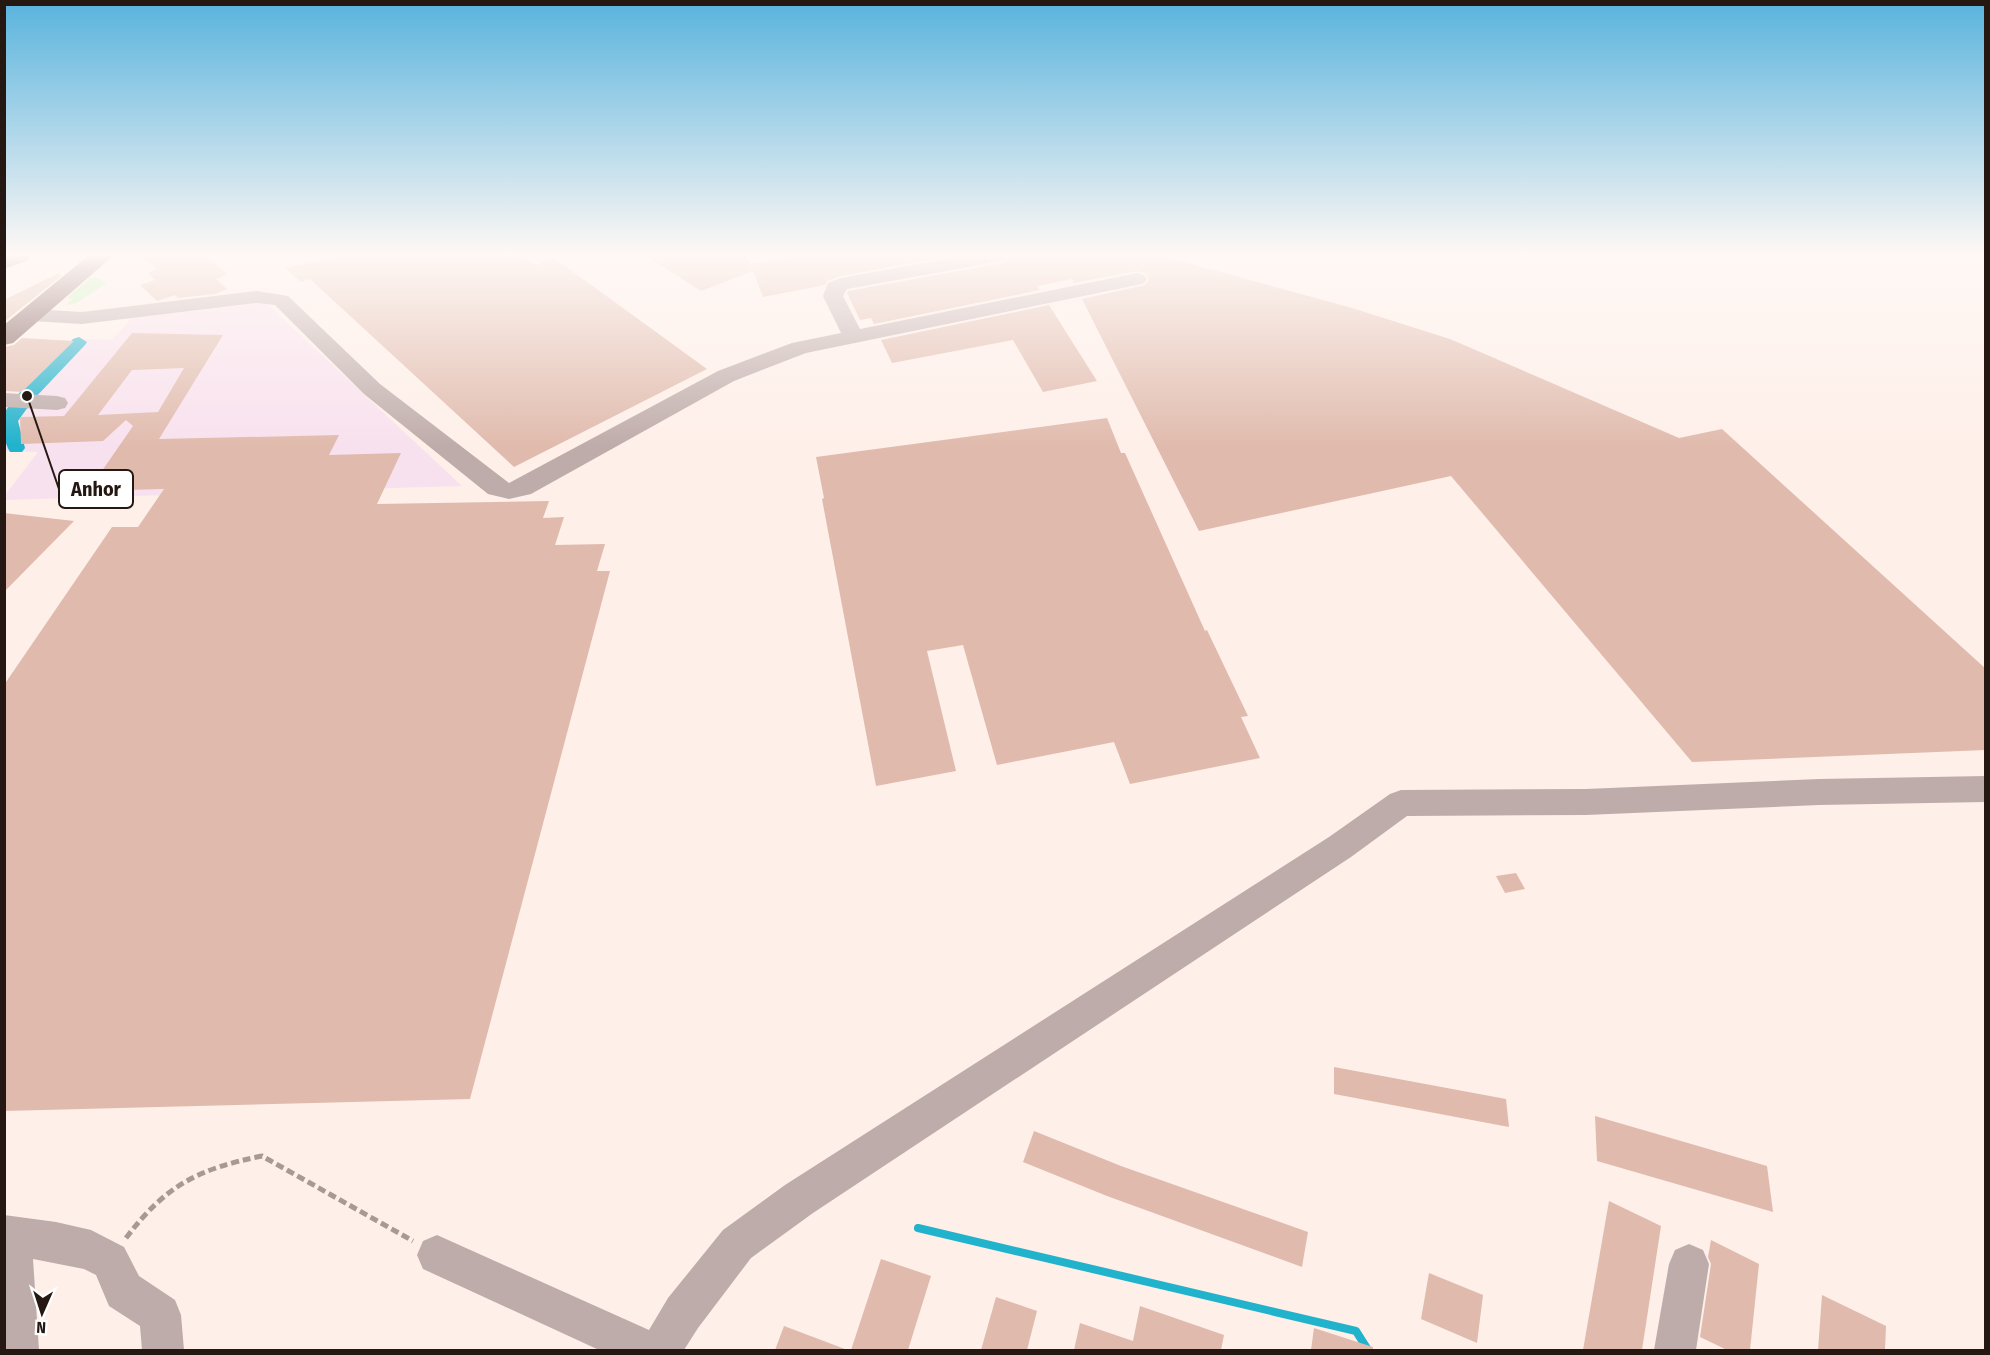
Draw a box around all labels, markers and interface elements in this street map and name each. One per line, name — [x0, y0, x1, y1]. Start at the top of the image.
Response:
callout: Anhor — [59, 470, 133, 508]
text: Anhor — [70, 477, 122, 501]
north arrow — [12, 1283, 72, 1343]
text: N — [36, 1318, 47, 1337]

